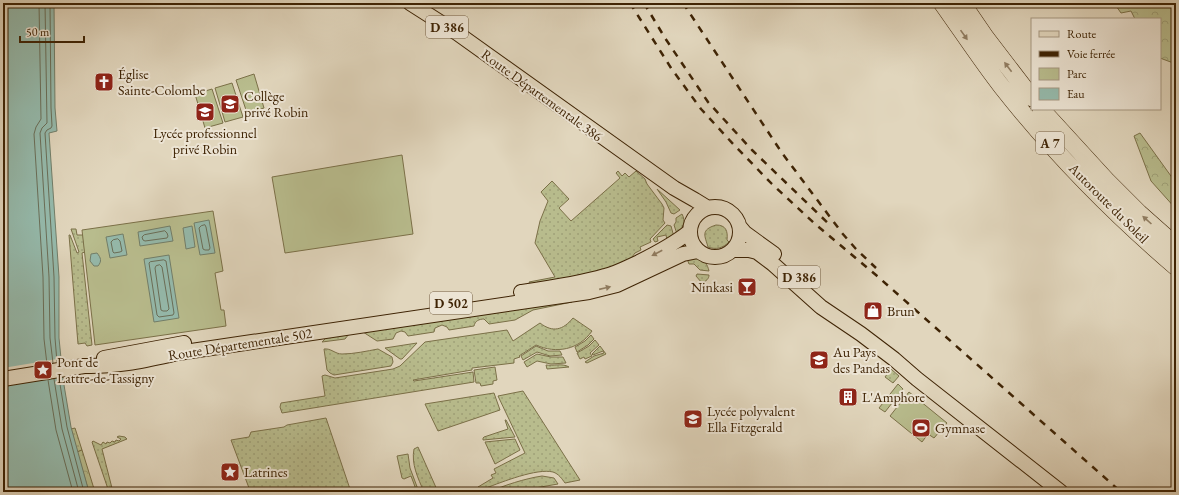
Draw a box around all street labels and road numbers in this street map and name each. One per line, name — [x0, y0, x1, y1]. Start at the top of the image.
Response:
road number: D 386 — [426, 16, 468, 38]
street label: Route Départementale 386 — [478, 45, 606, 145]
road number: A 7 — [1036, 132, 1064, 154]
street label: Autoroute du Soleil — [1064, 158, 1153, 247]
road number: D 386 — [778, 266, 820, 288]
road number: D 502 — [430, 292, 472, 314]
street label: Route Départementale 502 — [167, 324, 314, 364]

